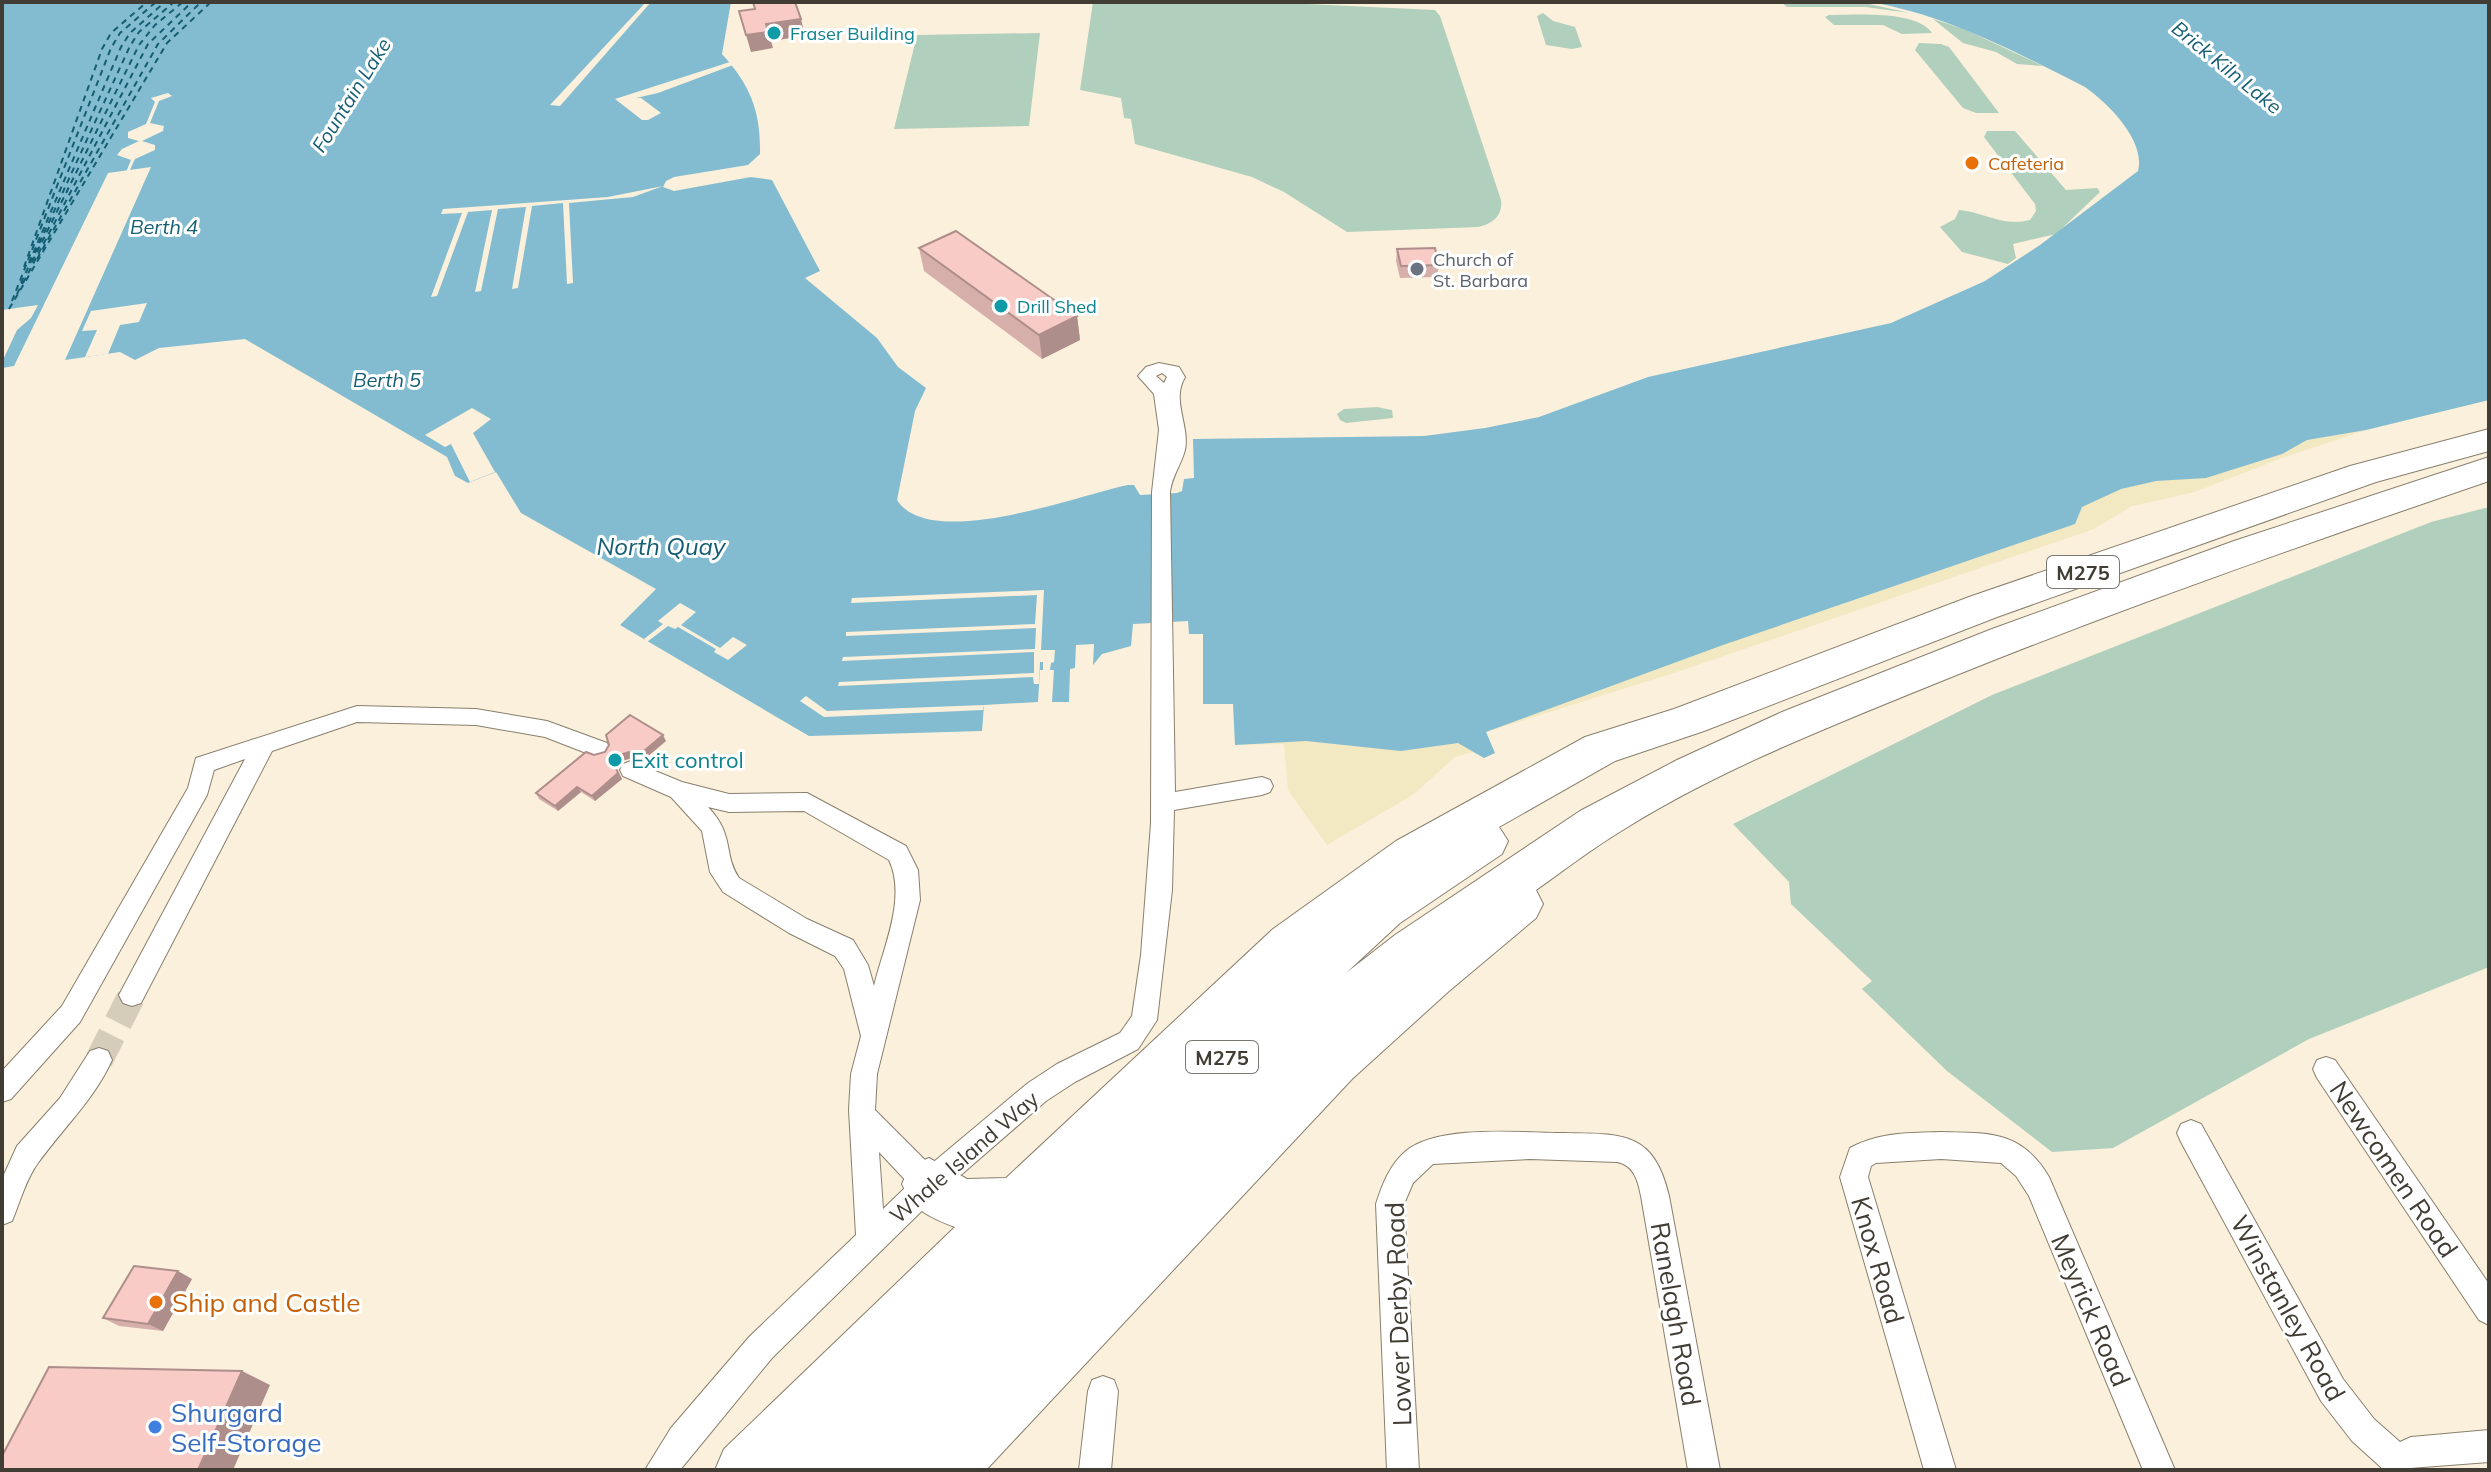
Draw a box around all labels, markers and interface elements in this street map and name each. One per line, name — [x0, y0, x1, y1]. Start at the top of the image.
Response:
water label: Brick Kiln Lake — [2167, 15, 2287, 119]
place label: Fraser Building — [790, 22, 915, 45]
marker: Fraser Building — [765, 24, 783, 42]
water label: Fountain Lake — [306, 33, 396, 157]
place label: Cafeteria — [1988, 152, 2064, 175]
marker: Cafeteria — [1963, 154, 1981, 172]
water label: Berth 4 — [130, 214, 198, 239]
place label: Church of St. Barbara — [1433, 248, 1528, 292]
marker: Church of St. Barbara — [1408, 260, 1426, 278]
place label: Drill Shed — [1017, 295, 1097, 318]
marker: Drill Shed — [992, 297, 1010, 315]
water label: Berth 5 — [353, 367, 421, 392]
water label: North Quay — [596, 531, 727, 561]
road number: M275 — [2047, 556, 2119, 588]
place label: Exit control — [631, 746, 744, 774]
marker: Exit control — [606, 751, 624, 769]
road number: M275 — [1186, 1041, 1258, 1073]
street label: Newcomen Road — [2323, 1074, 2465, 1264]
street label: Whale Island Way — [884, 1084, 1045, 1229]
street label: Knox Road — [1844, 1193, 1912, 1327]
street label: Lower Derby Road — [1378, 1201, 1418, 1427]
street label: Winstanley Road — [2223, 1209, 2353, 1407]
street label: Ranelagh Road — [1644, 1219, 1708, 1409]
street label: Meyrick Road — [2044, 1229, 2138, 1391]
place label: Ship and Castle — [172, 1286, 360, 1319]
marker: Ship and Castle — [147, 1293, 165, 1311]
place label: Shurgard Self-Storage — [171, 1396, 321, 1459]
marker: Shurgard Self-Storage — [146, 1418, 164, 1436]

